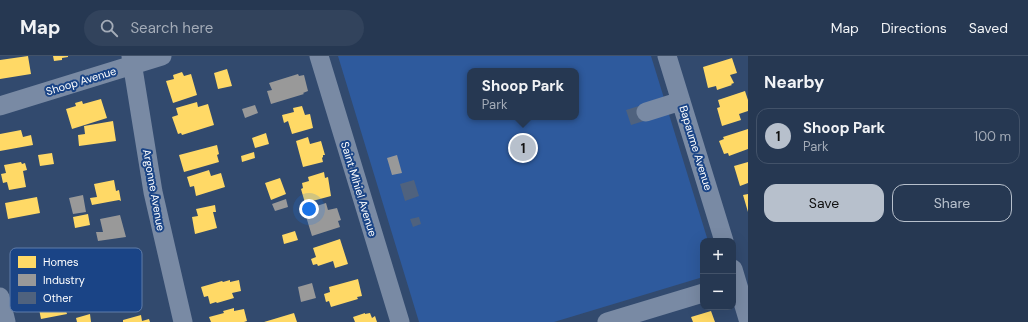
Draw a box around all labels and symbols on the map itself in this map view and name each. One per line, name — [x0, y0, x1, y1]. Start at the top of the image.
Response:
street label: Shoop Avenue — [44, 64, 118, 98]
street label: Bapaume Avenue — [676, 104, 716, 192]
pin: 1 — [510, 133, 536, 163]
street label: Saint Mihiel Avenue — [338, 140, 380, 238]
street label: Argonne Avenue — [140, 148, 168, 232]
your location — [299, 199, 319, 219]
legend — [10, 248, 142, 312]
text: Homes — [43, 255, 79, 269]
text: Industry — [43, 273, 85, 287]
text: Other — [43, 291, 72, 305]

